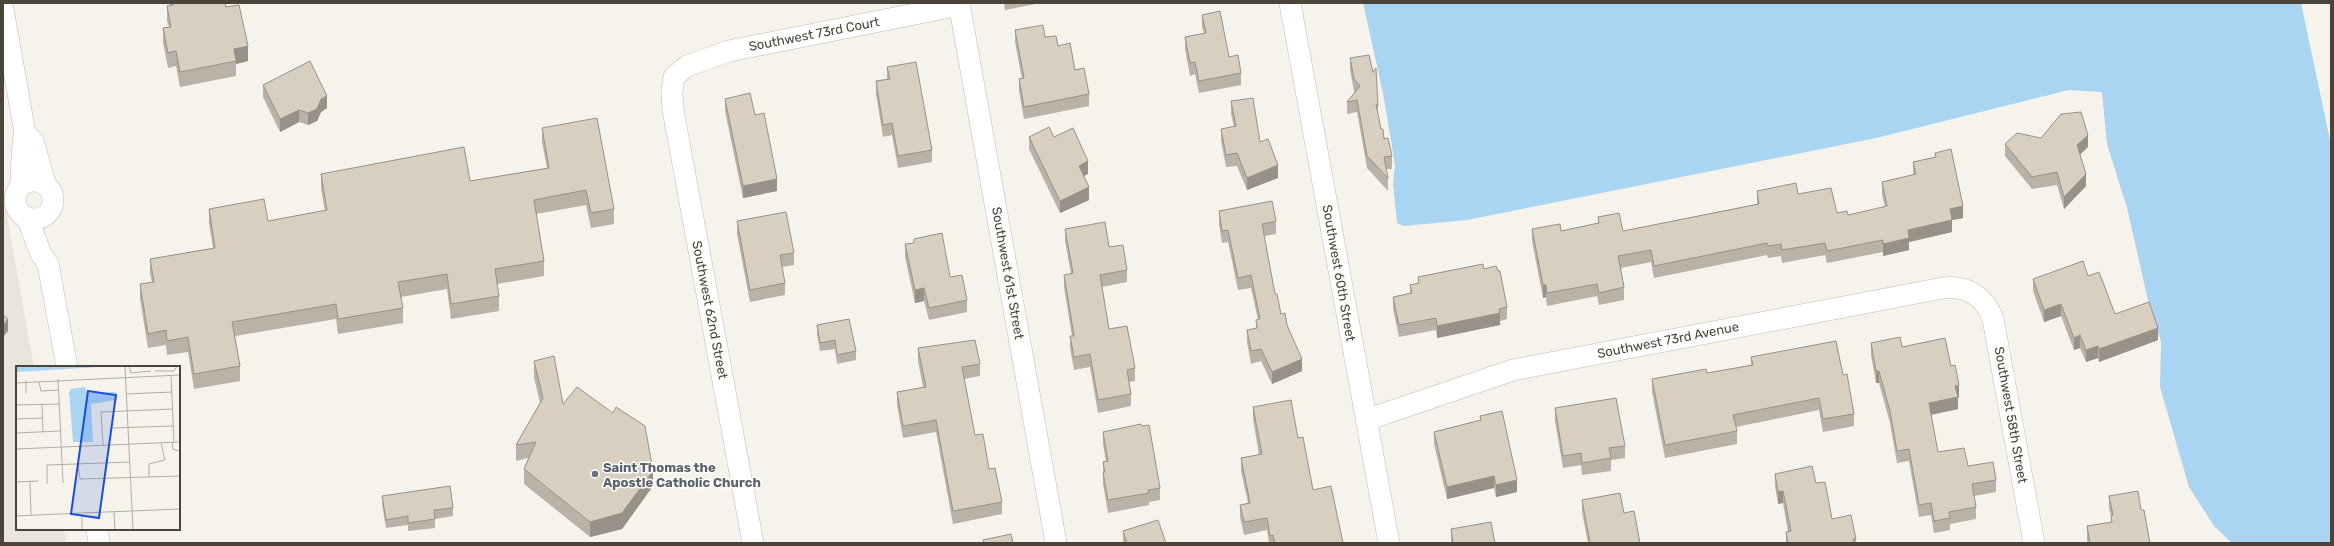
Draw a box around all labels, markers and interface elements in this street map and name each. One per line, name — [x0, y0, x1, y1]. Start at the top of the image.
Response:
street label: Southwest 73rd Court — [747, 14, 881, 54]
street label: Southwest 60th Street — [1320, 203, 1358, 343]
street label: Southwest 61st Street — [989, 206, 1027, 340]
street label: Southwest 62nd Street — [689, 240, 731, 380]
street label: Southwest 73rd Avenue — [1596, 319, 1740, 361]
street label: Southwest 58th Street — [1992, 346, 2030, 484]
inset map — [16, 366, 180, 530]
place label: Saint Thomas the Apostle Catholic Church — [603, 460, 761, 490]
marker: Saint Thomas the Apostle Catholic Church — [590, 469, 600, 479]

